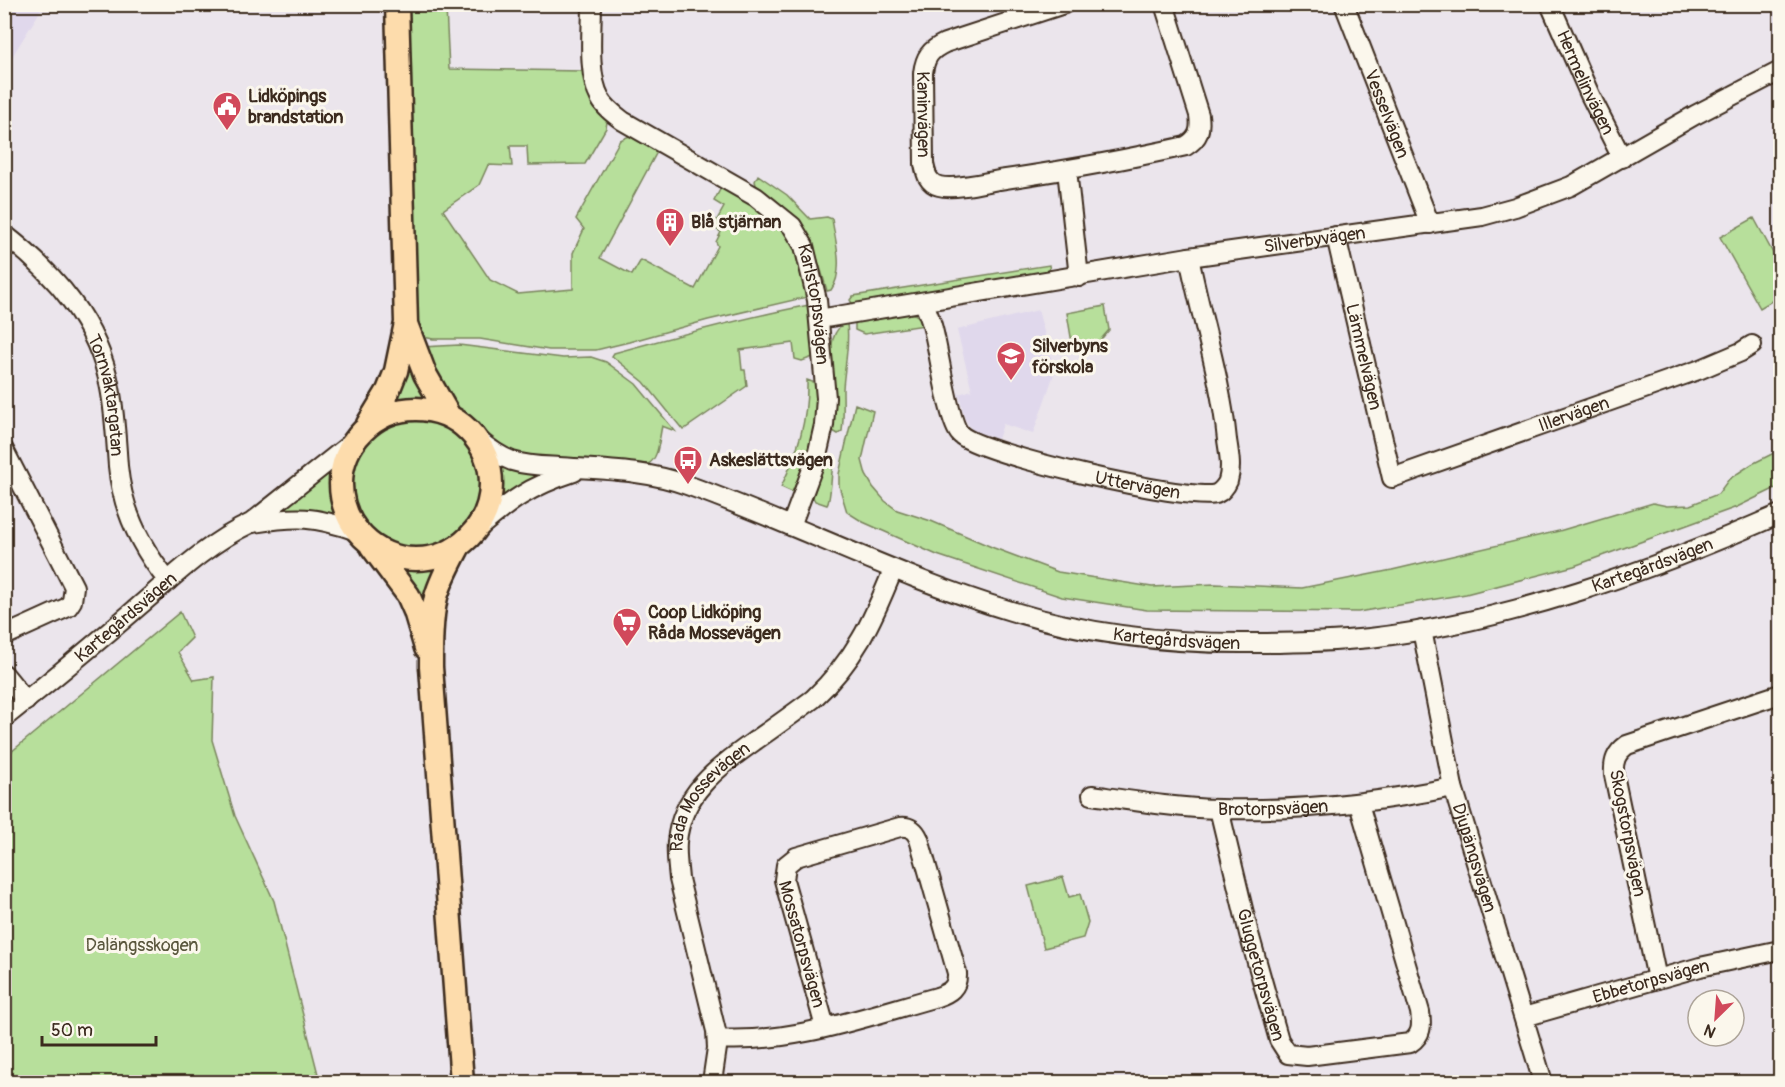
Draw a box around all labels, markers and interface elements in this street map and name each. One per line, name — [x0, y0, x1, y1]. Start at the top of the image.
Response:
street label: Hermelinvägen — [1551, 27, 1619, 139]
street label: Vesselvägen — [1359, 66, 1414, 162]
street label: Kaninvägen — [911, 71, 935, 158]
place label: Lidköpings brandstation — [248, 85, 343, 129]
public building icon: Lidköpings brandstation — [211, 90, 243, 132]
building icon: Blå stjärnan — [654, 206, 686, 248]
place label: Blå stjärnan — [691, 211, 781, 234]
street label: Silverbyvägen — [1262, 221, 1367, 258]
street label: Karlstorpsvägen — [792, 241, 834, 366]
street label: Lämmelvägen — [1340, 302, 1387, 412]
street label: Tornväktargatan — [82, 331, 128, 457]
place label: Silverbyns förskola — [1032, 335, 1109, 379]
school or university icon: Silverbyns förskola — [995, 340, 1027, 382]
street label: Illervägen — [1535, 391, 1612, 437]
bus stop icon: Askeslättsvägen — [672, 444, 704, 486]
place label: Askeslättsvägen — [709, 449, 833, 472]
street label: Uttervägen — [1093, 466, 1182, 505]
street label: Kartegårdsvägen — [1589, 533, 1717, 598]
street label: Kartegårdsvägen — [70, 567, 182, 668]
place label: Coop Lidköping Råda Mossevägen — [648, 601, 781, 645]
supermarket icon: Coop Lidköping Råda Mossevägen — [611, 606, 643, 648]
street label: Kartegårdsvägen — [1111, 623, 1240, 655]
street label: Råda Mossevägen — [666, 737, 755, 852]
street label: Skogstorpsvägen — [1604, 768, 1651, 899]
street label: Brotorpsvägen — [1218, 795, 1329, 821]
street label: Djupängsvägen — [1447, 800, 1502, 915]
street label: Mossatorpsvägen — [773, 878, 830, 1010]
street label: Gluggetorpsvägen — [1231, 906, 1290, 1044]
park label: Dalängsskogen — [86, 934, 198, 957]
street label: Ebbetorpsvägen — [1590, 954, 1711, 1009]
north arrow — [1686, 988, 1746, 1048]
scale bar — [42, 1009, 156, 1047]
text: 50 m — [51, 1019, 93, 1042]
text: N — [1701, 1019, 1719, 1042]

